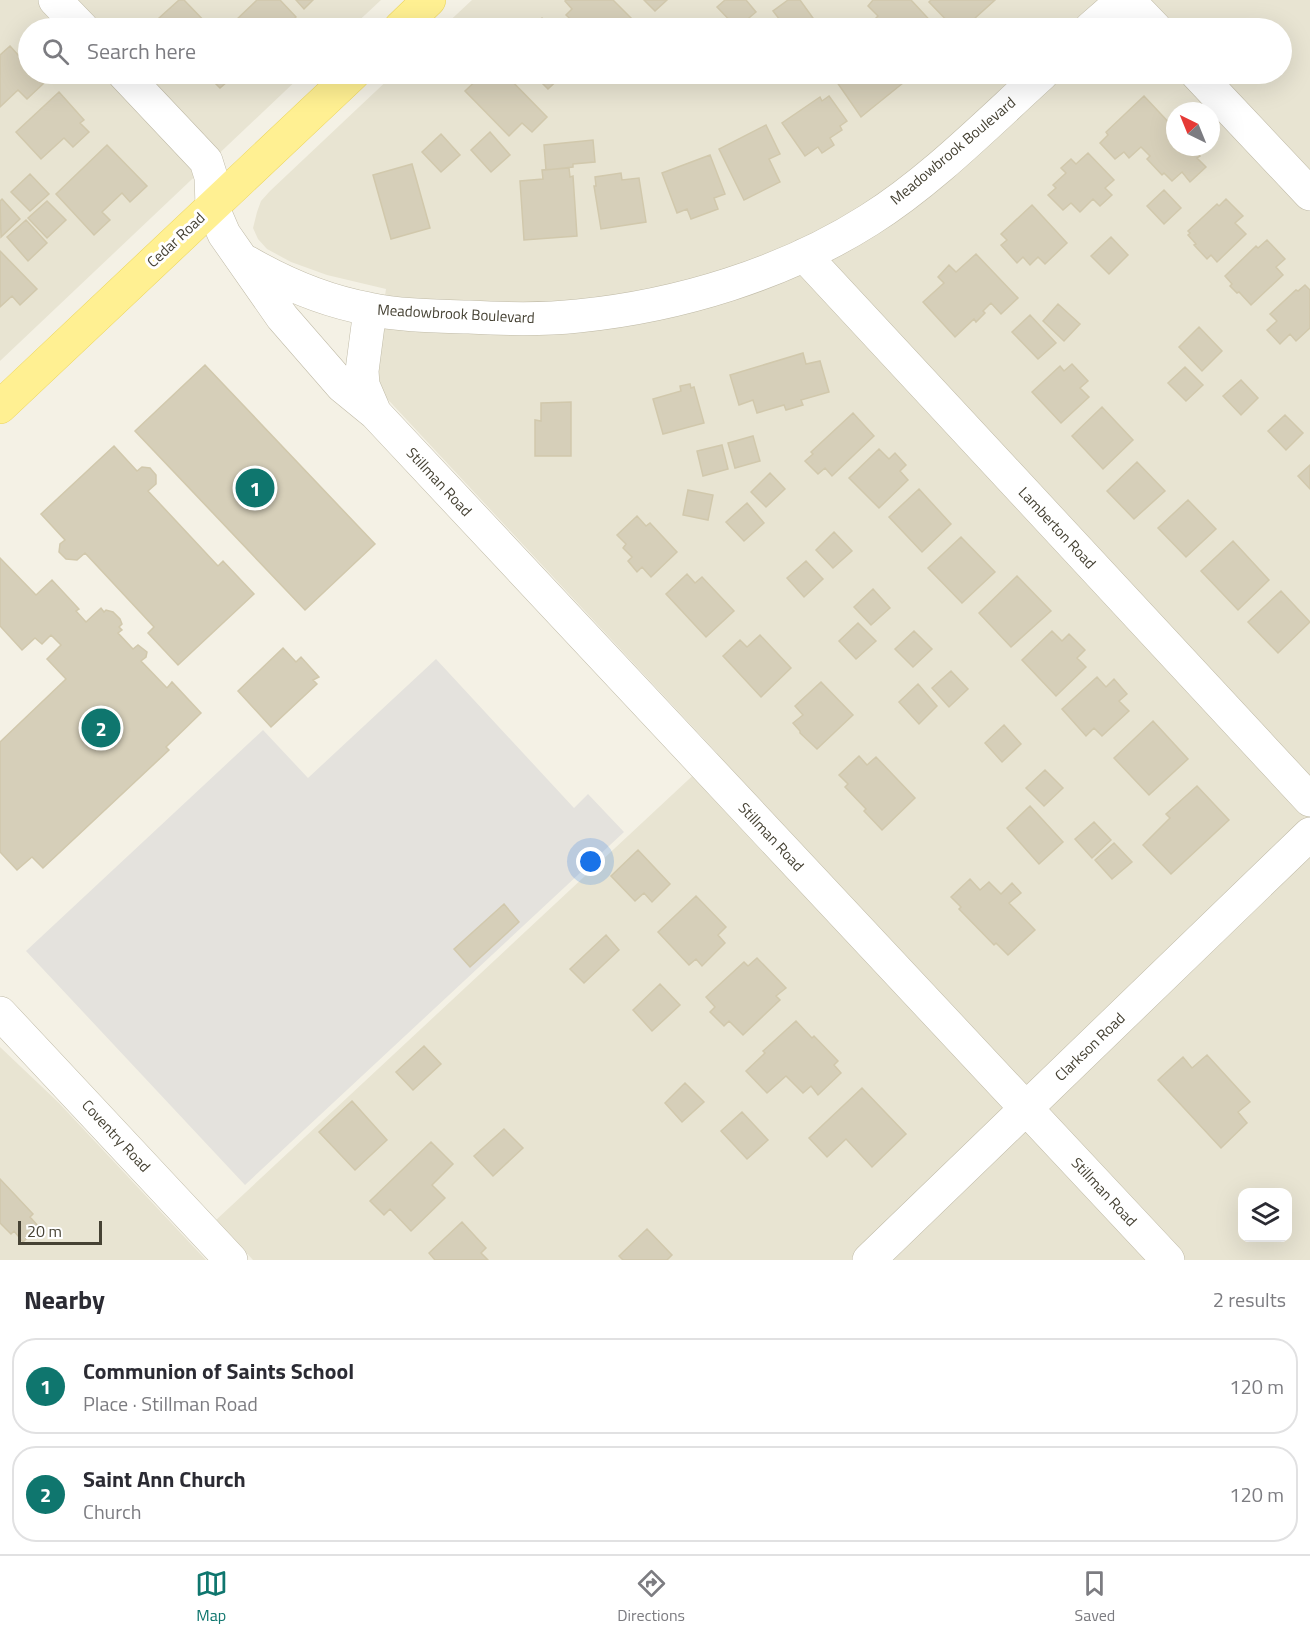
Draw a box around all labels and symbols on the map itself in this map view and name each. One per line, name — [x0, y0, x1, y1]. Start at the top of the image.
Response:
street label: Meadowbrook Boulevard — [885, 91, 1020, 210]
north arrow — [1166, 102, 1220, 156]
street label: Cedar Road — [141, 207, 210, 273]
street label: Meadowbrook Boulevard — [377, 298, 535, 329]
street label: Stillman Road — [401, 442, 478, 521]
pin: 1 — [236, 466, 274, 510]
street label: Lamberton Road — [1013, 481, 1102, 574]
pin: 2 — [82, 706, 120, 750]
street label: Stillman Road — [733, 797, 810, 876]
your location — [576, 847, 605, 876]
street label: Clarkson Road — [1049, 1007, 1130, 1086]
street label: Coventry Road — [77, 1094, 156, 1177]
street label: Stillman Road — [1066, 1152, 1143, 1231]
scale bar — [18, 1218, 102, 1246]

